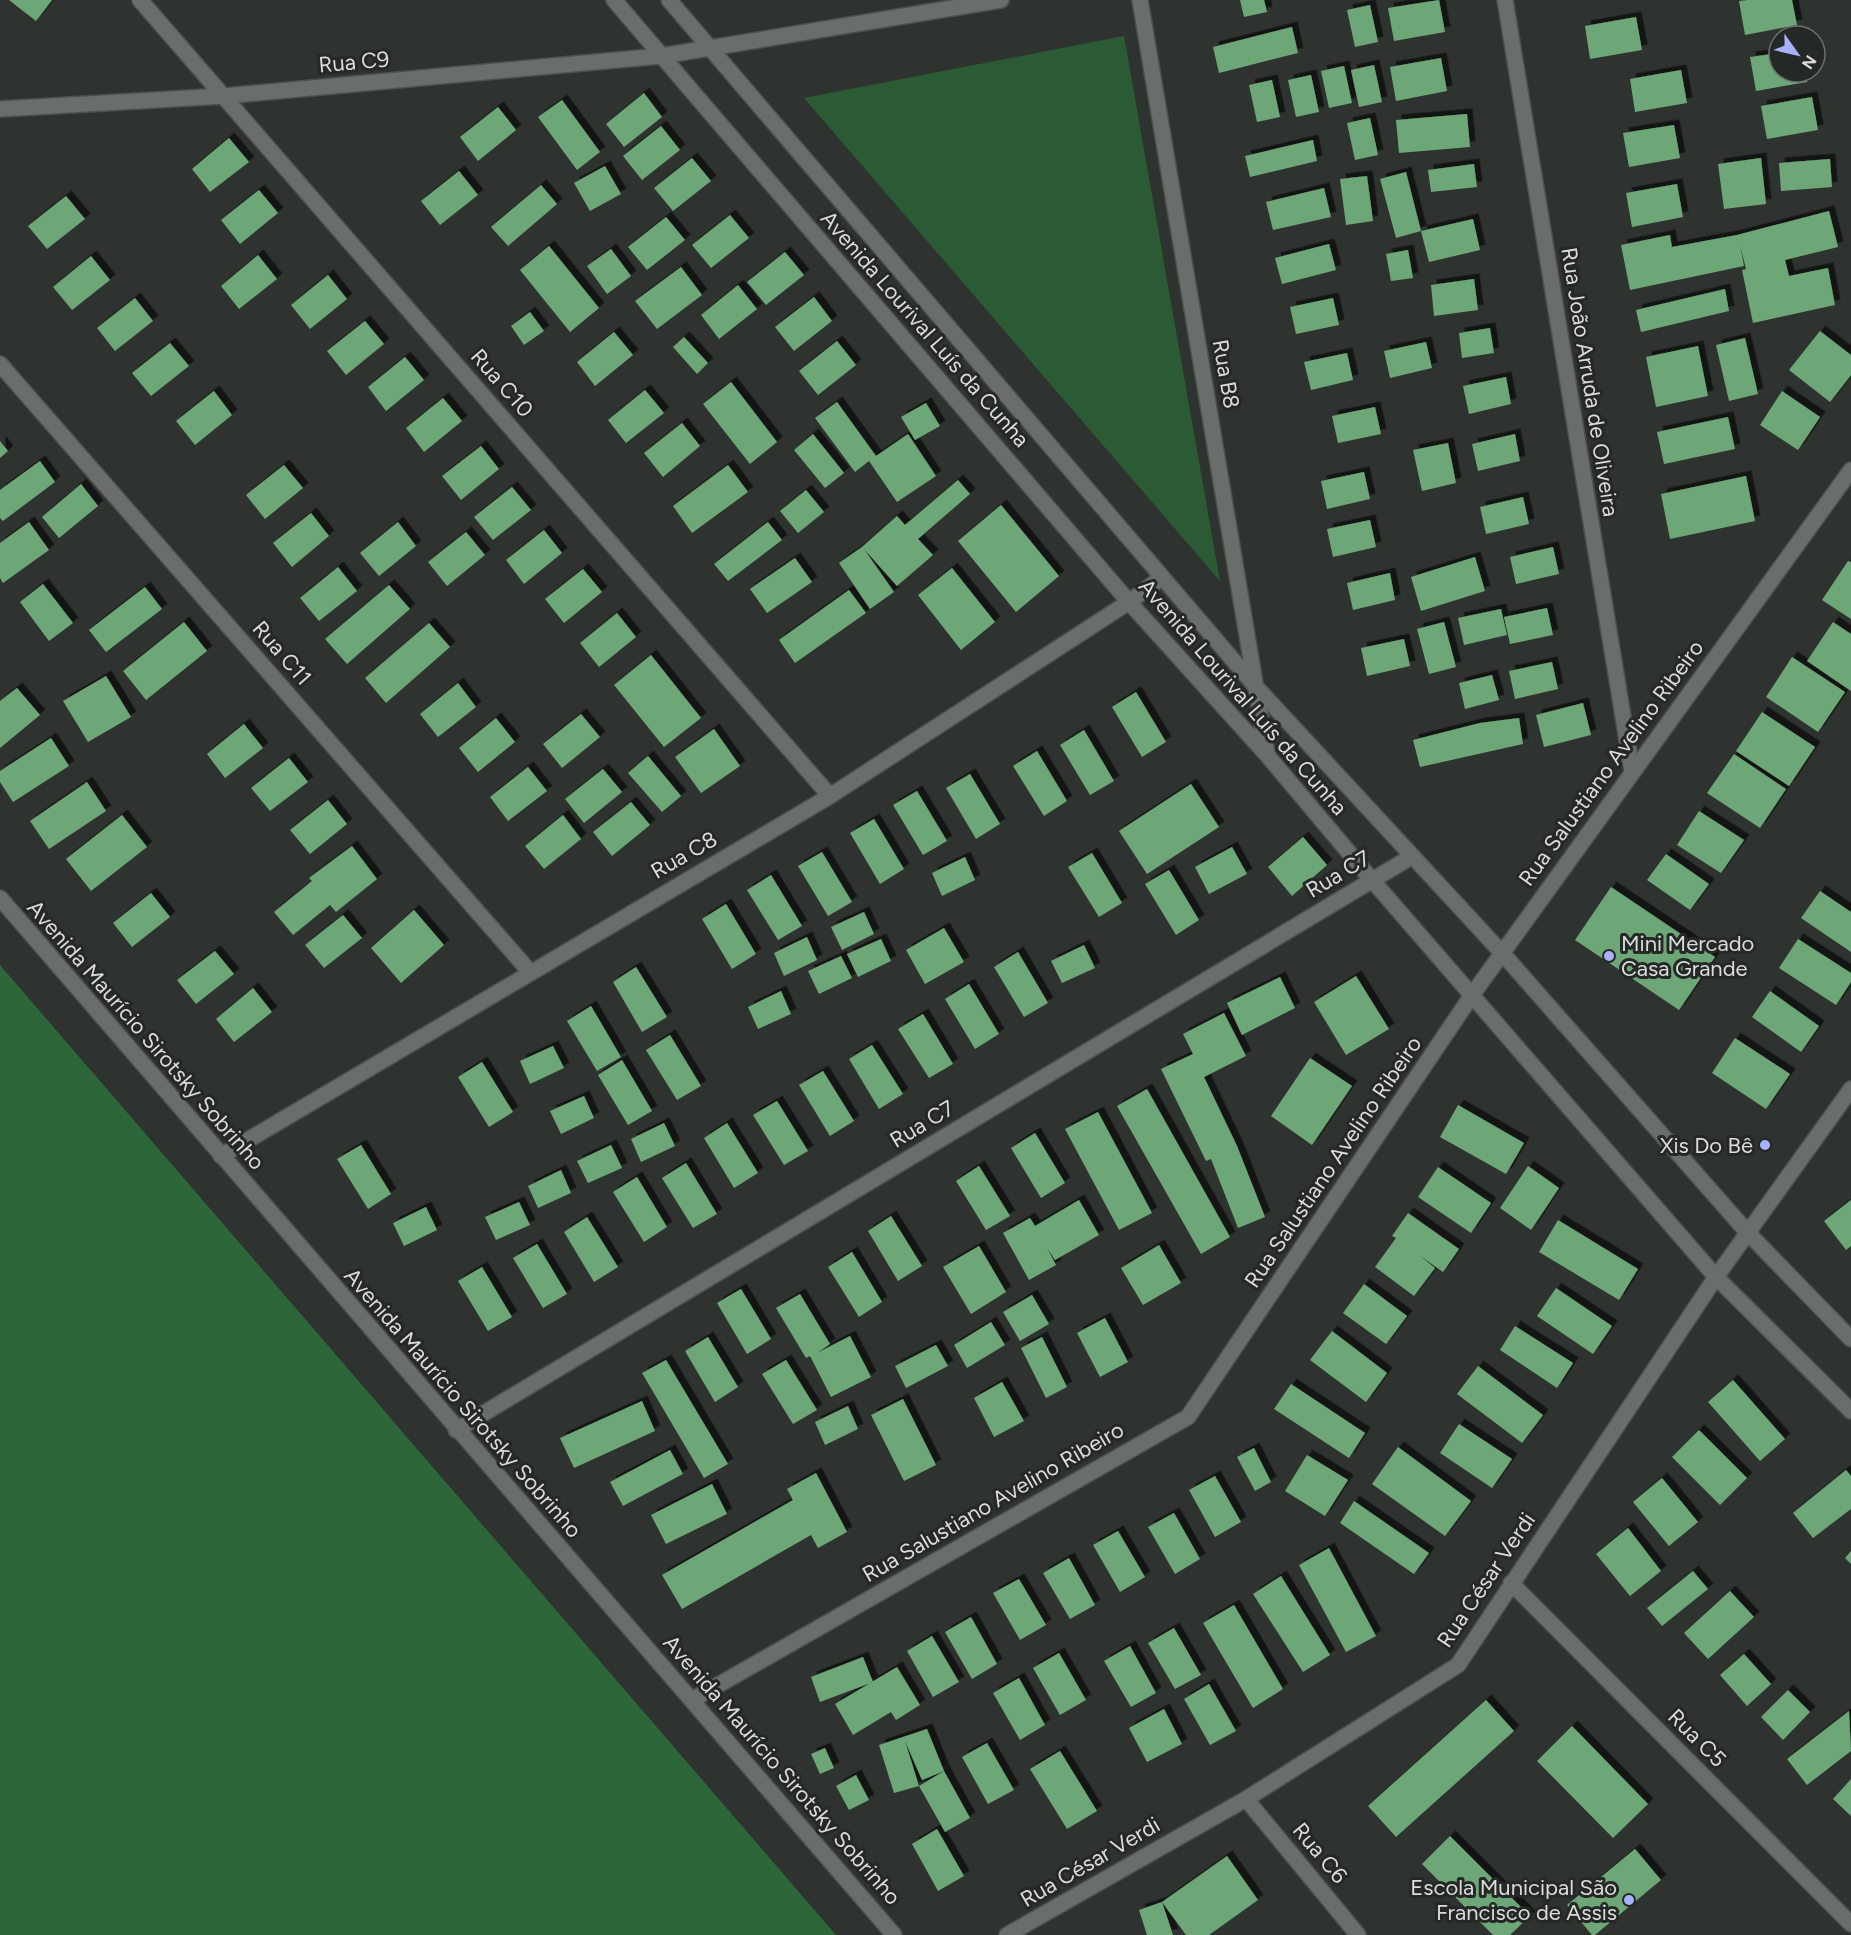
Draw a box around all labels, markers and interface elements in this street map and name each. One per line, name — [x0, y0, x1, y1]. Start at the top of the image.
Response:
north arrow — [1767, 24, 1827, 84]
street label: Rua C9 — [317, 45, 391, 79]
text: N — [1798, 52, 1820, 73]
street label: Avenida Lourival Luís da Cunha — [815, 205, 1035, 453]
street label: Rua João Arruda de Oliveira — [1555, 246, 1625, 518]
street label: Rua B8 — [1207, 337, 1245, 411]
street label: Rua C10 — [465, 343, 539, 423]
street label: Avenida Lourival Luís da Cunha — [1133, 573, 1353, 821]
street label: Rua C11 — [247, 615, 317, 691]
street label: Rua Salustiano Avelino Ribeiro — [1513, 635, 1709, 891]
street label: Rua C8 — [646, 825, 722, 885]
street label: Rua C7 — [1301, 844, 1375, 904]
street label: Avenida Maurício Sirotsky Sobrinho — [21, 895, 271, 1175]
place label: Mini Mercado Casa Grande — [1621, 930, 1754, 982]
marker: Mini Mercado Casa Grande — [1602, 949, 1616, 963]
street label: Rua Salustiano Avelino Ribeiro — [1239, 1031, 1427, 1293]
street label: Rua C7 — [885, 1094, 959, 1154]
place label: Xis Do Bê — [1660, 1132, 1753, 1159]
marker: Xis Do Bê — [1758, 1138, 1772, 1152]
street label: Avenida Maurício Sirotsky Sobrinho — [338, 1263, 588, 1543]
street label: Rua Salustiano Avelino Ribeiro — [858, 1416, 1128, 1588]
street label: Rua César Verdi — [1431, 1507, 1541, 1653]
street label: Avenida Maurício Sirotsky Sobrinho — [657, 1630, 907, 1910]
street label: Rua C5 — [1662, 1703, 1732, 1773]
street label: Rua César Verdi — [1015, 1811, 1165, 1913]
street label: Rua C6 — [1287, 1817, 1353, 1889]
place label: Escola Municipal São Francisco de Assis — [1410, 1874, 1617, 1926]
marker: Escola Municipal São Francisco de Assis — [1622, 1893, 1636, 1907]

